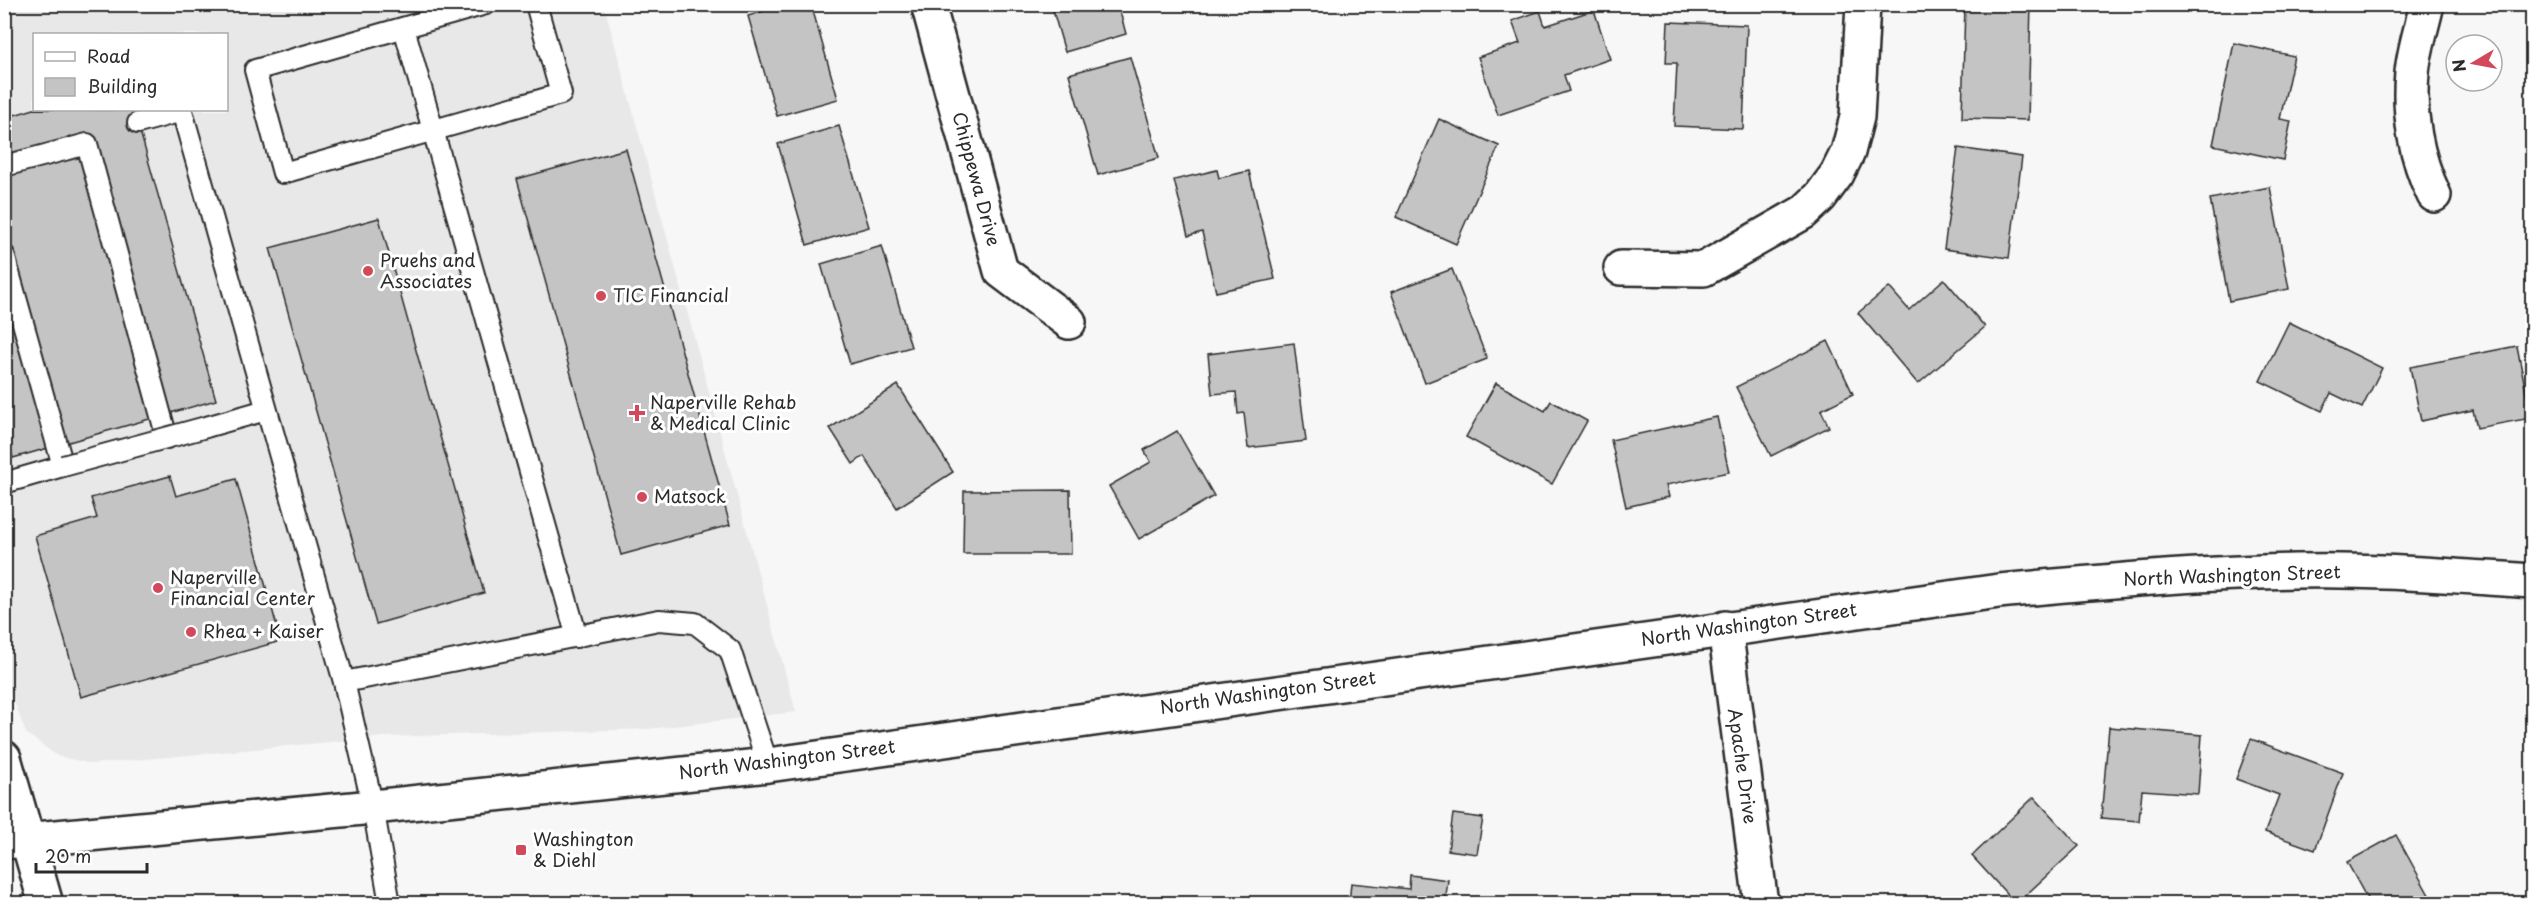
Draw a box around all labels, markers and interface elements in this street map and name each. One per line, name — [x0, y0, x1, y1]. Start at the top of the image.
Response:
legend — [33, 33, 228, 111]
north arrow — [2444, 33, 2504, 93]
text: Road — [87, 42, 131, 69]
text: N — [2445, 57, 2471, 74]
text: Building — [87, 72, 157, 99]
street label: Chippewa Drive — [947, 109, 1008, 249]
place label: Pruehs and Associates — [380, 246, 475, 294]
marker: Pruehs and Associates — [361, 264, 375, 278]
place label: TIC Financial — [613, 281, 729, 308]
marker: TIC Financial — [594, 289, 608, 303]
place label: Naperville Rehab & Medical Clinic — [650, 388, 796, 436]
marker: Naperville Rehab & Medical Clinic — [628, 404, 646, 422]
place label: Matsock — [654, 482, 726, 509]
marker: Matsock — [635, 490, 649, 504]
street label: North Washington Street — [2123, 557, 2341, 592]
place label: Naperville Financial Center — [170, 563, 316, 611]
marker: Naperville Financial Center — [151, 581, 165, 595]
street label: North Washington Street — [1639, 595, 1858, 652]
place label: Rhea + Kaiser — [203, 617, 324, 644]
marker: Rhea + Kaiser — [184, 625, 198, 639]
street label: North Washington Street — [1158, 663, 1377, 720]
street label: Apache Drive — [1722, 706, 1765, 825]
street label: North Washington Street — [677, 732, 896, 785]
place label: Washington & Diehl — [533, 825, 634, 873]
scale bar — [36, 836, 147, 874]
text: 20 m — [45, 842, 91, 869]
marker: Washington & Diehl — [514, 843, 528, 857]

